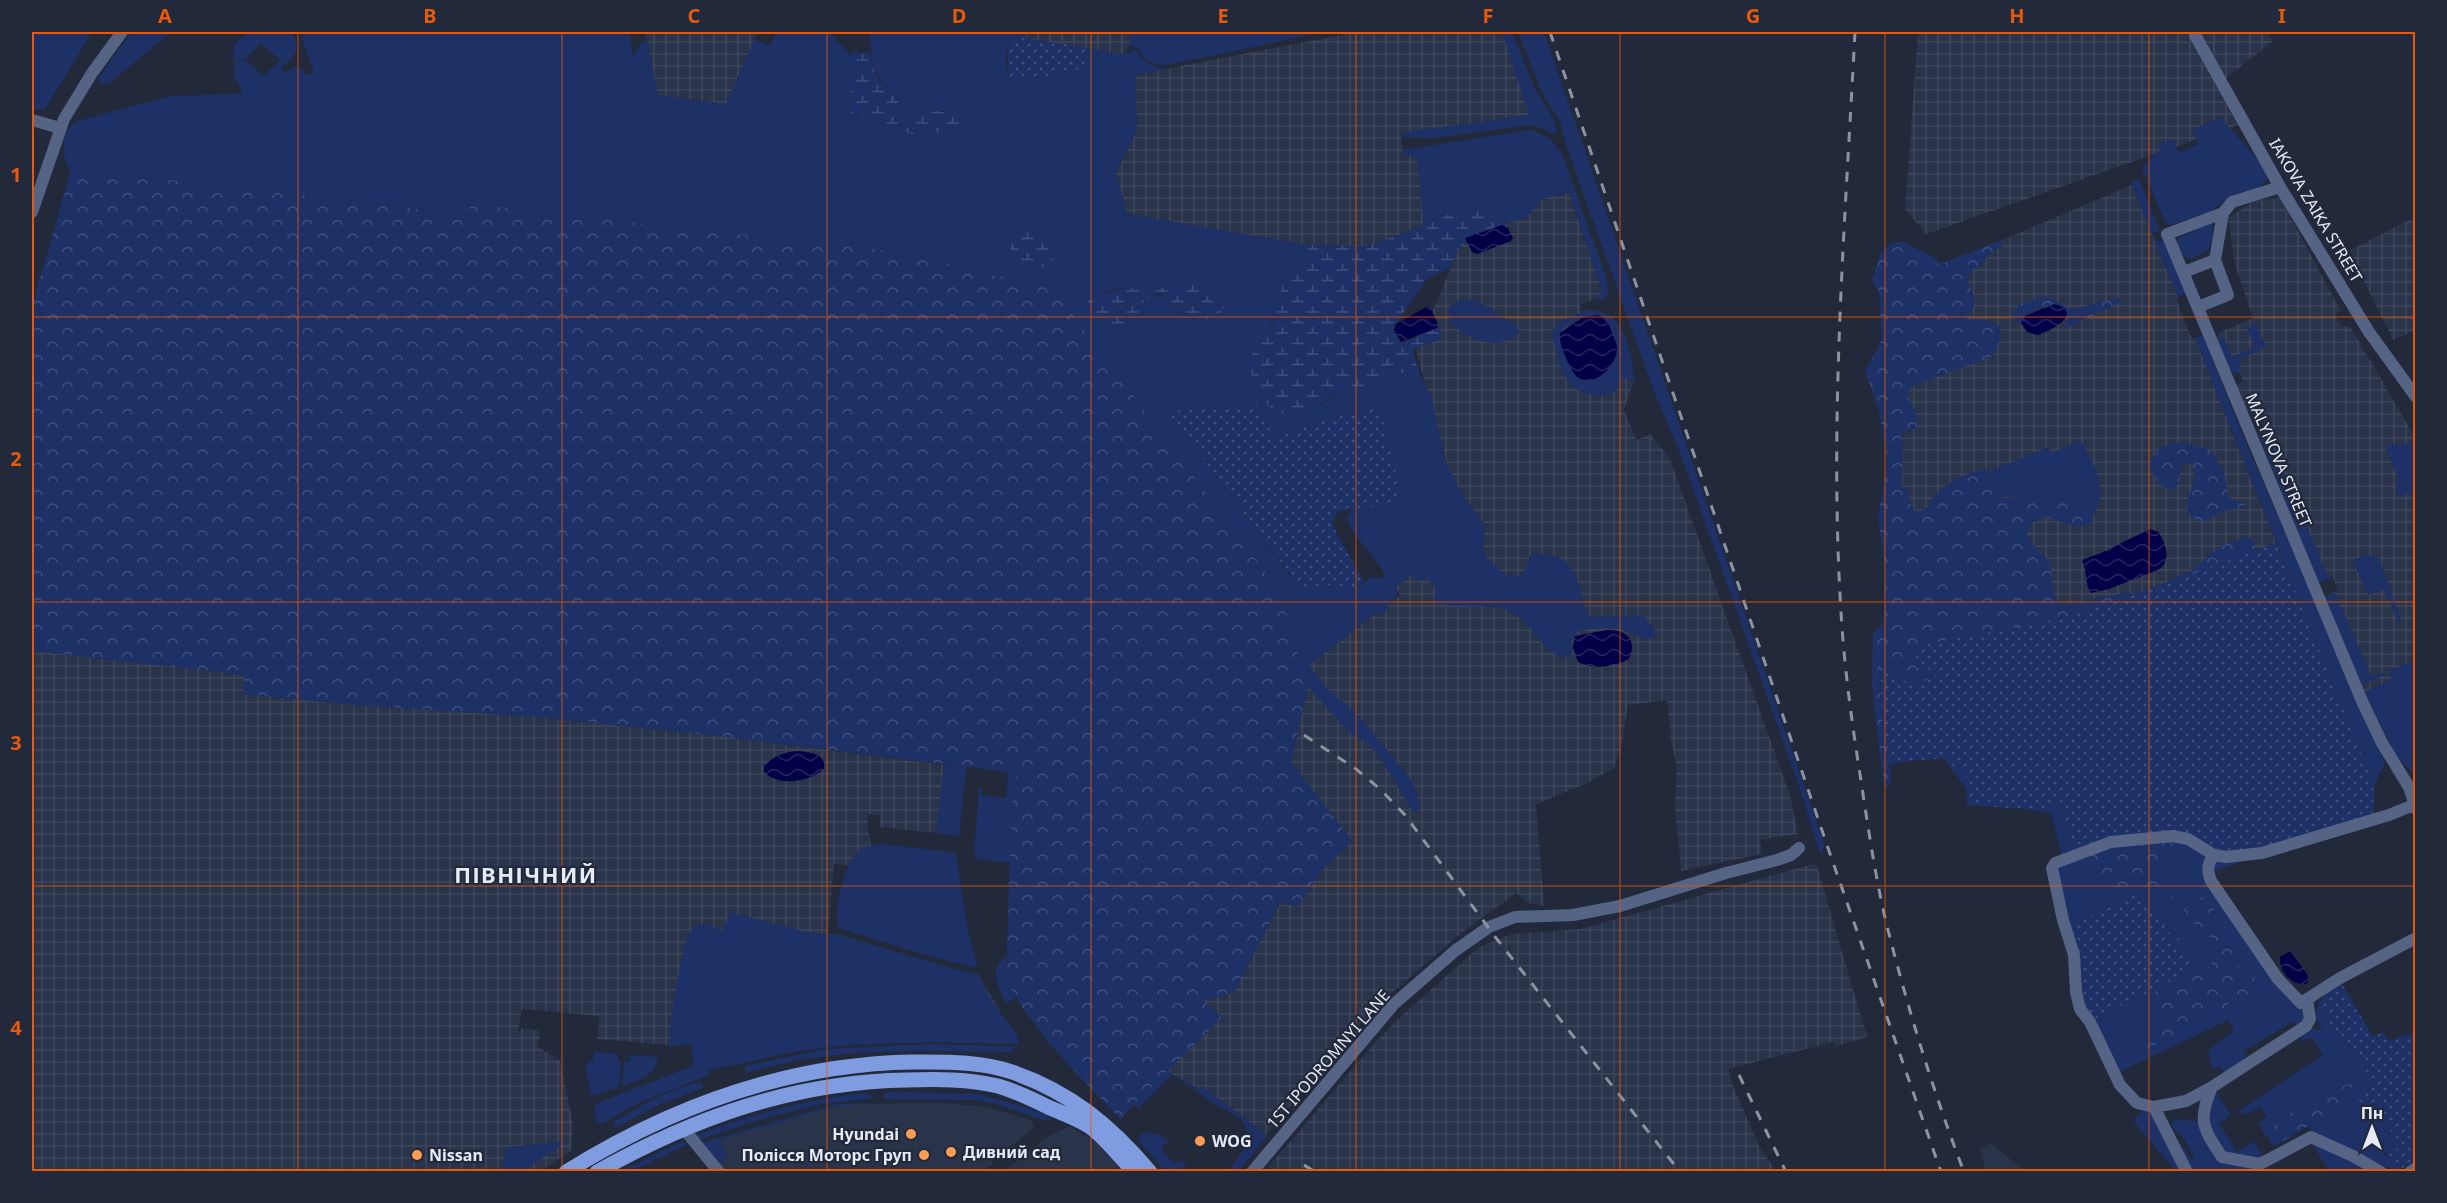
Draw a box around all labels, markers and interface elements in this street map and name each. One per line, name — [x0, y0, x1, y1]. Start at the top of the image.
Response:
text: A — [158, 2, 172, 29]
text: B — [423, 2, 437, 29]
text: C — [688, 2, 701, 29]
text: D — [952, 2, 966, 29]
text: E — [1217, 2, 1229, 29]
text: F — [1483, 2, 1493, 29]
text: G — [1746, 2, 1760, 29]
text: H — [2009, 2, 2025, 29]
text: I — [2278, 2, 2286, 29]
street label: IAKOVA ZAIKA STREET — [2264, 134, 2368, 286]
text: 1 — [10, 161, 22, 188]
street label: MALYNOVA STREET — [2241, 389, 2317, 531]
text: 2 — [10, 445, 22, 472]
text: 3 — [10, 729, 22, 756]
district label: ПІВНІЧНИЙ — [454, 859, 598, 889]
street label: 1ST IPODROMNYI LANE — [1261, 985, 1395, 1133]
text: 4 — [10, 1014, 22, 1041]
north arrow — [2342, 1098, 2402, 1158]
text: Пн — [2361, 1102, 2383, 1124]
place label: Hyundai — [832, 1123, 899, 1145]
marker: Hyundai — [904, 1127, 918, 1141]
place label: WOG — [1212, 1130, 1252, 1152]
marker: WOG — [1193, 1134, 1207, 1148]
place label: Дивний сад — [963, 1141, 1061, 1163]
place label: Nissan — [429, 1144, 483, 1166]
place label: Полісся Моторс Груп — [742, 1144, 912, 1166]
marker: Дивний сад — [944, 1145, 958, 1159]
marker: Nissan — [410, 1148, 424, 1162]
marker: Полісся Моторс Груп — [917, 1148, 931, 1162]

